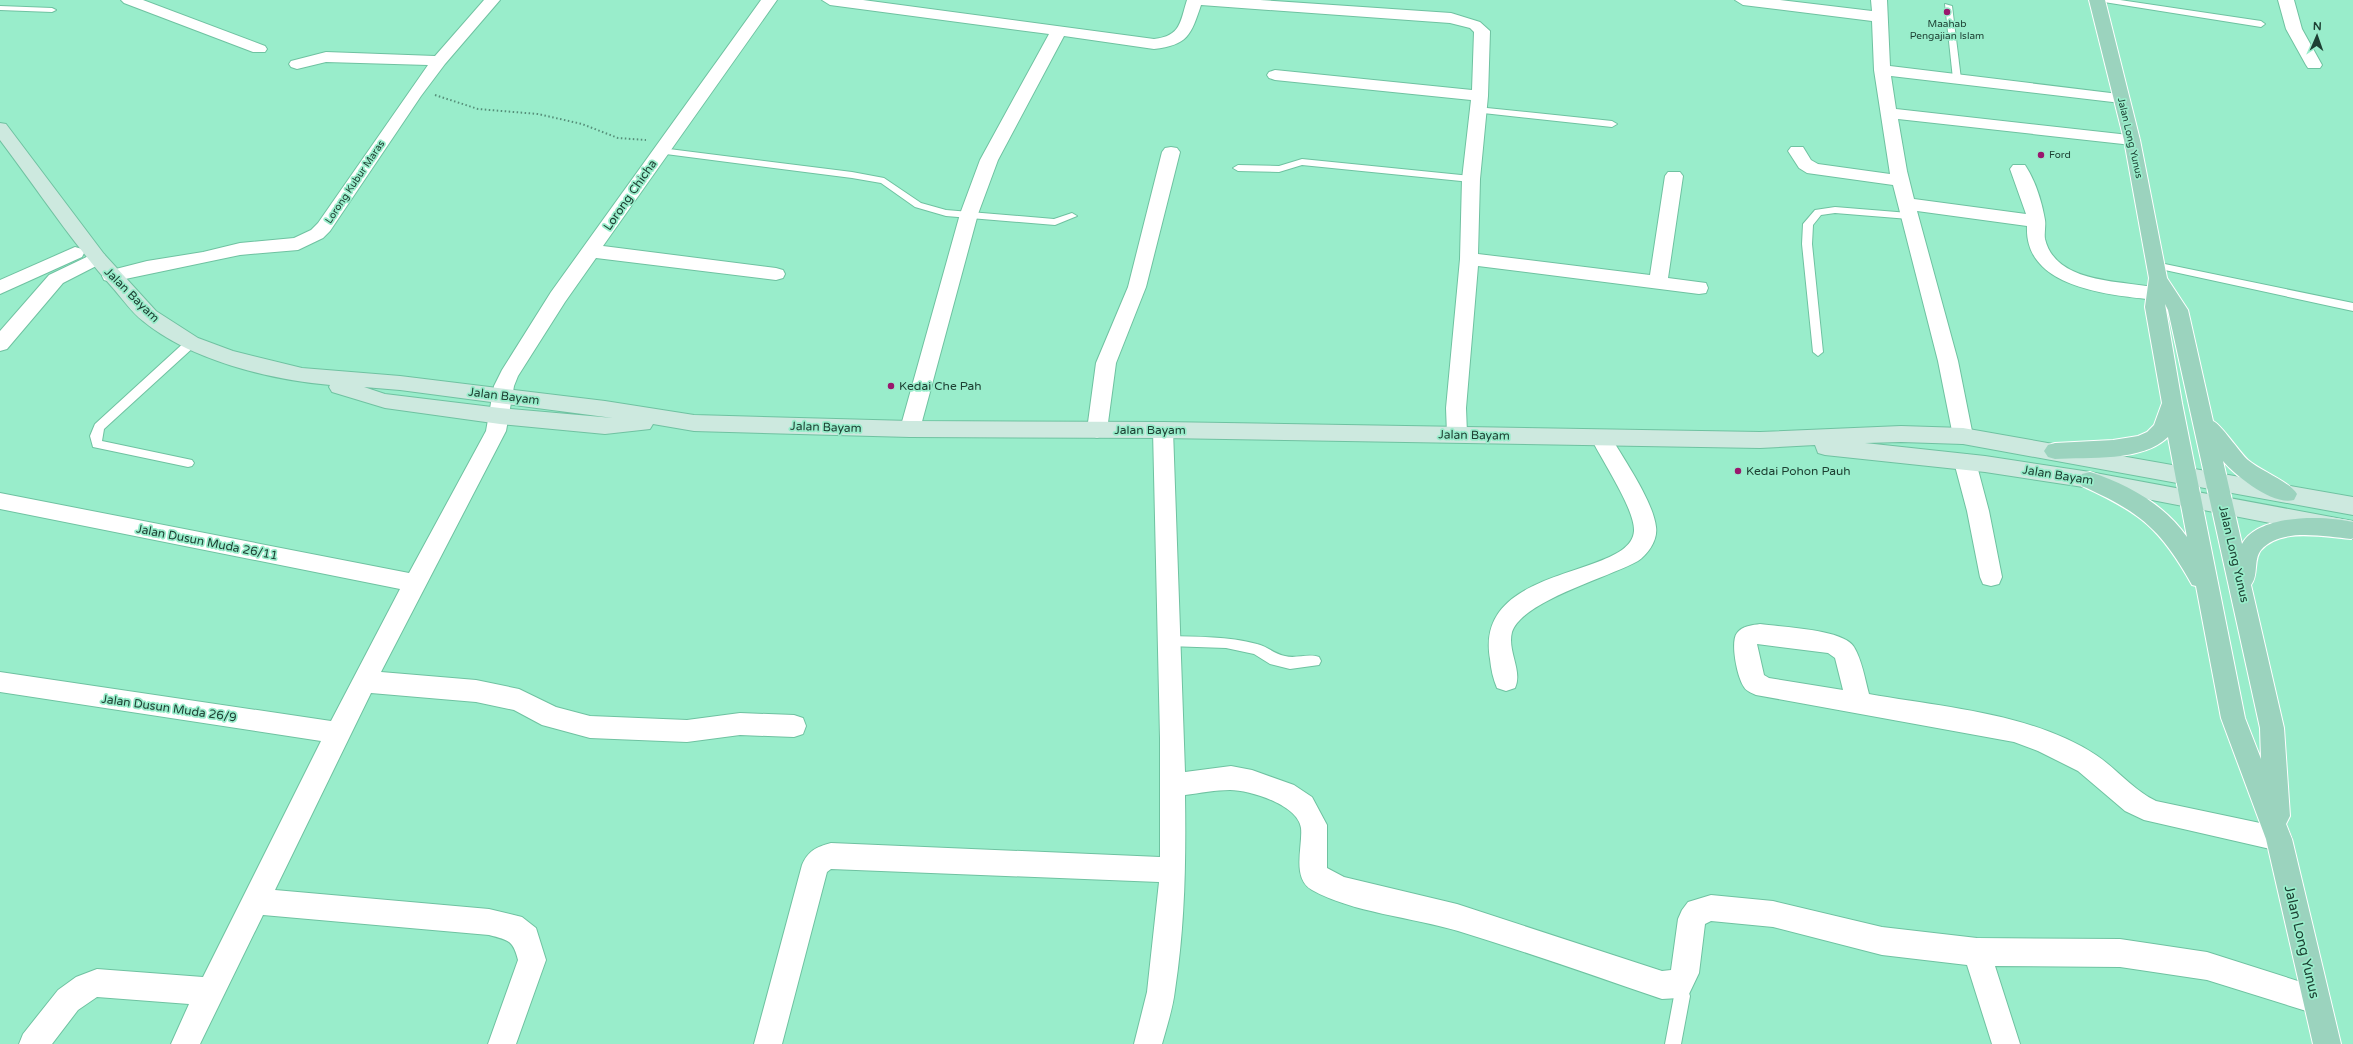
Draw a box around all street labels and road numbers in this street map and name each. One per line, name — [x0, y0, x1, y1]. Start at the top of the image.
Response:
street label: Jalan Long Yunus — [2115, 96, 2145, 180]
street label: Lorong Kubur Maras — [323, 138, 387, 226]
street label: Lorong Chicha — [600, 157, 660, 233]
street label: Jalan Bayam — [102, 265, 162, 325]
street label: Jalan Bayam — [468, 385, 540, 407]
street label: Jalan Bayam — [790, 419, 862, 435]
street label: Jalan Bayam — [1114, 423, 1186, 437]
street label: Jalan Bayam — [1438, 427, 1510, 443]
street label: Jalan Bayam — [2022, 462, 2094, 488]
street label: Jalan Long Yunus — [2216, 504, 2252, 604]
street label: Jalan Dusun Muda 26/11 — [135, 521, 279, 563]
street label: Jalan Dusun Muda 26/9 — [101, 692, 237, 724]
street label: Jalan Long Yunus — [2281, 884, 2323, 1001]

